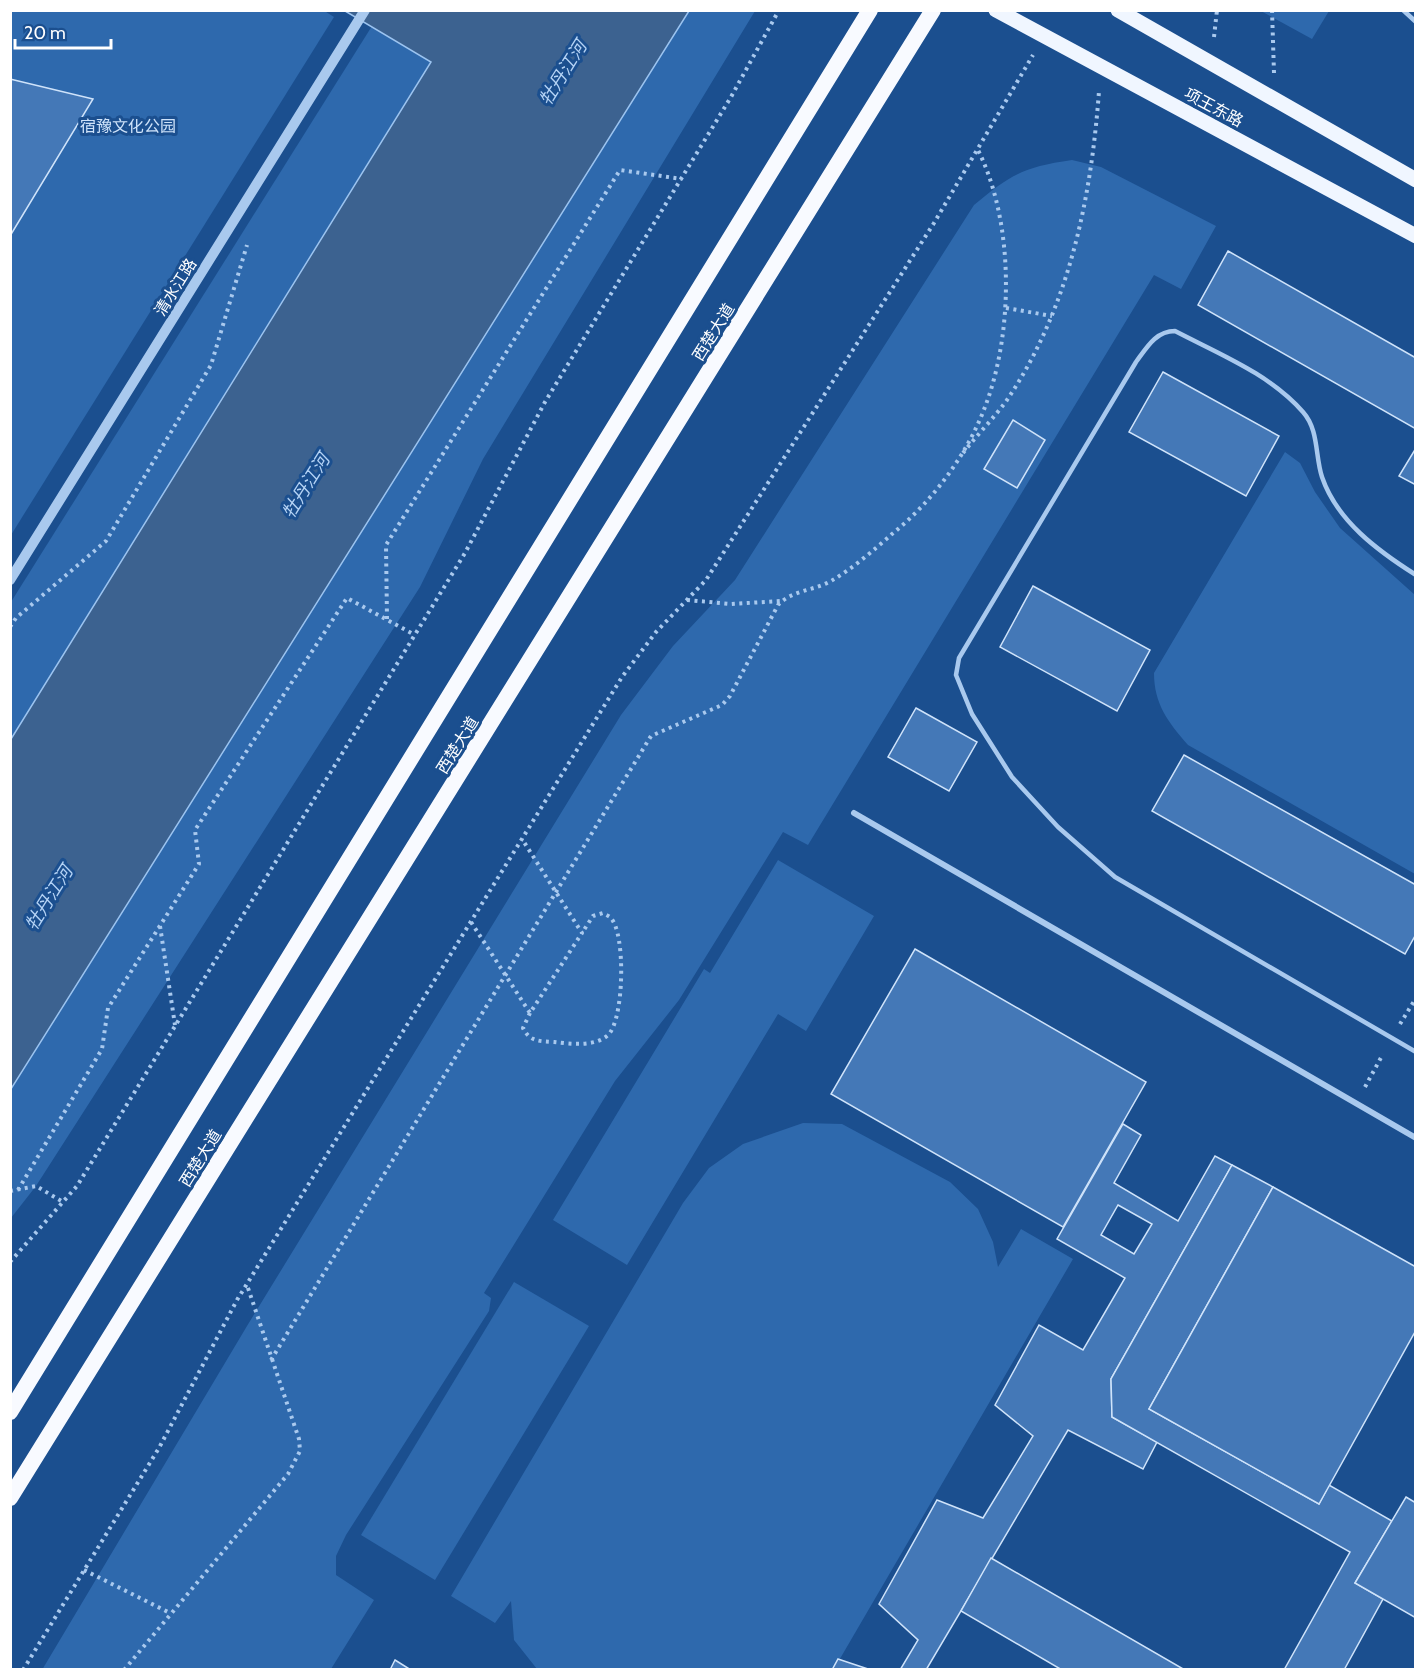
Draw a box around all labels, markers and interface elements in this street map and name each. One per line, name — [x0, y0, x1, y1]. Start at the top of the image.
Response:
scale bar — [15, 12, 111, 50]
text: 20 m — [24, 22, 66, 44]
water label: 牡丹江河 — [535, 34, 593, 109]
street label: 项王东路 — [1181, 84, 1246, 131]
park label: 宿豫文化公园 — [80, 117, 176, 136]
street label: 清水江路 — [150, 255, 200, 319]
street label: 西楚大道 — [688, 300, 738, 364]
water label: 牡丹江河 — [278, 447, 336, 522]
street label: 西楚大道 — [432, 713, 482, 777]
water label: 牡丹江河 — [21, 859, 79, 934]
street label: 西楚大道 — [175, 1126, 225, 1190]

